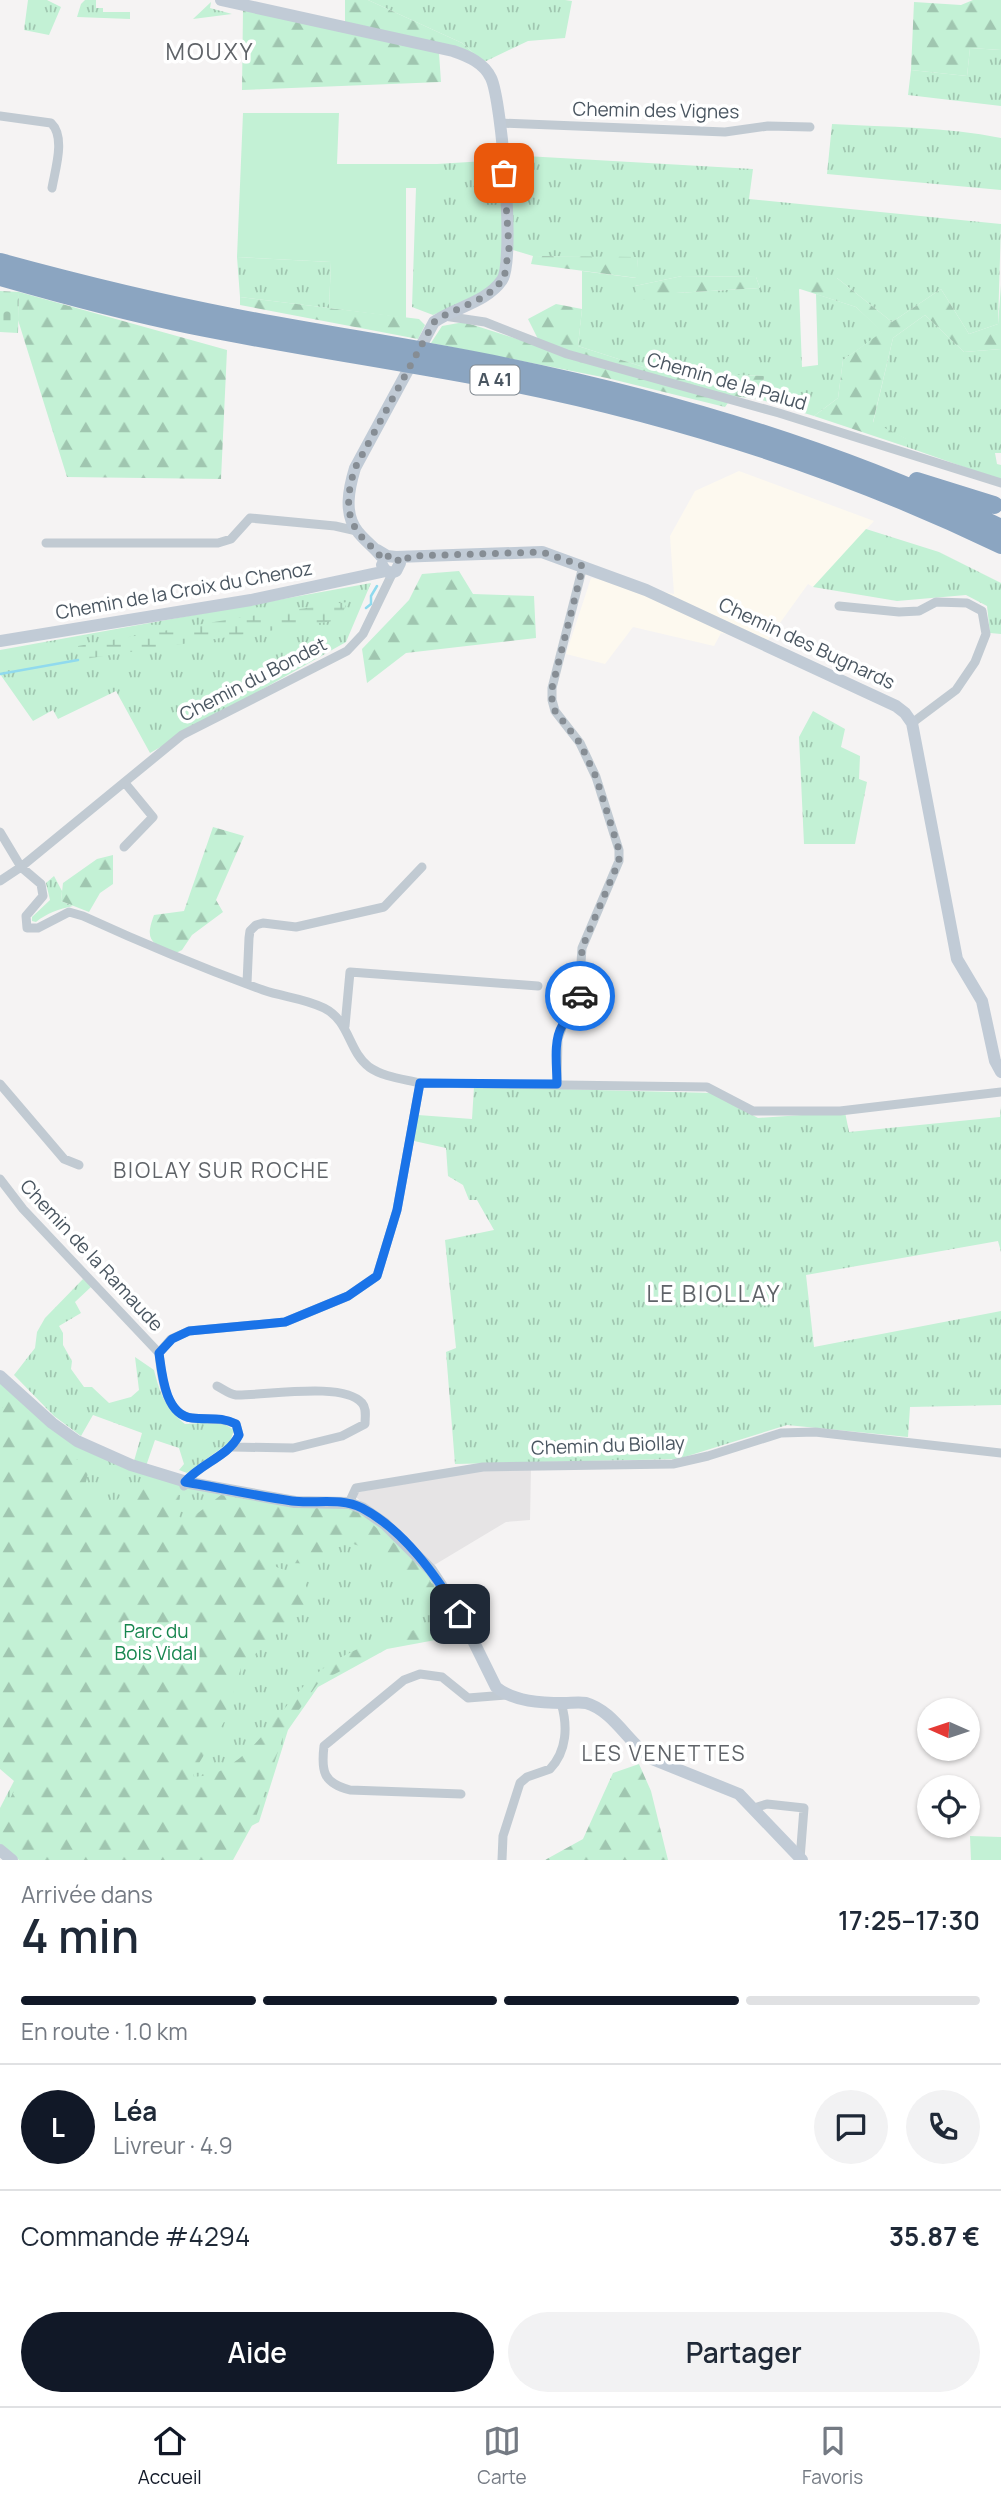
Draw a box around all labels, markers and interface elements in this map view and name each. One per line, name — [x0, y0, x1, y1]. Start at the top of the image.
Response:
district label: MOUXY — [166, 35, 254, 67]
street label: Chemin des Vignes — [573, 96, 740, 124]
pin — [474, 143, 534, 203]
icon: bag — [485, 154, 523, 192]
street label: Chemin de la Palud — [644, 346, 810, 416]
road number: A 41 — [470, 366, 520, 394]
street label: Chemin de la Croix du Chenoz — [54, 555, 314, 625]
street label: Chemin des Bugnards — [715, 591, 899, 695]
street label: Chemin du Bondet — [175, 631, 331, 727]
courier — [545, 961, 615, 1031]
icon: car — [561, 977, 599, 1015]
district label: BIOLAY SUR ROCHE — [113, 1156, 331, 1184]
street label: Chemin de la Ramaude — [15, 1173, 169, 1337]
district label: LE BIOLLAY — [646, 1277, 782, 1309]
street label: Chemin du Biollay — [531, 1429, 685, 1461]
pin — [430, 1584, 490, 1644]
icon: home — [441, 1595, 479, 1633]
park label: Parc du Bois Vidal — [115, 1618, 197, 1666]
north arrow — [917, 1698, 980, 1760]
map controls — [917, 1698, 980, 1838]
district label: LES VENETTES — [582, 1739, 746, 1767]
button: locate — [917, 1775, 980, 1838]
text: Arrivée dans — [21, 1878, 153, 1910]
text: 17:25–17:30 — [838, 1902, 980, 1938]
text: 4 min — [21, 1904, 139, 1967]
text: En route · 1.0 km — [21, 2015, 188, 2047]
button: chat — [814, 2090, 888, 2164]
button: phone — [906, 2090, 980, 2164]
text: Léa — [113, 2093, 157, 2129]
text: L — [51, 2109, 65, 2145]
text: Livreur · 4.9 — [113, 2129, 233, 2161]
text: Commande #4294 — [21, 2218, 250, 2254]
text: 35.87 € — [889, 2218, 980, 2254]
button: Aide — [21, 2312, 494, 2392]
button: Partager — [508, 2312, 980, 2392]
tab: Accueil — [138, 2422, 202, 2490]
tab: Carte — [477, 2422, 527, 2490]
tab: Favoris — [802, 2422, 863, 2490]

